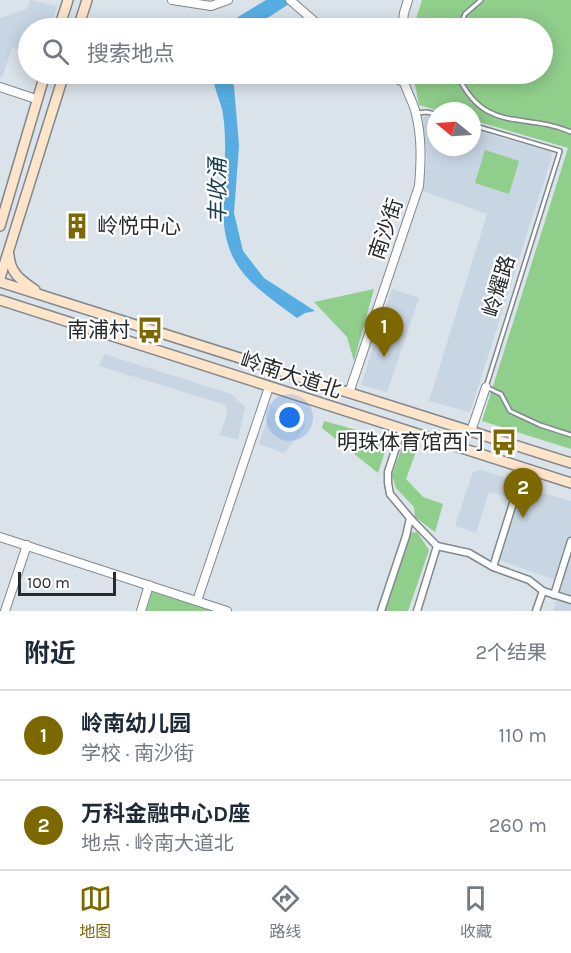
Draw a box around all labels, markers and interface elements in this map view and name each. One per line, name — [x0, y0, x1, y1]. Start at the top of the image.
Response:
search box — [18, 18, 553, 84]
icon: search — [39, 35, 72, 68]
text: 搜索地点 — [87, 41, 175, 67]
north arrow — [427, 102, 481, 156]
water label: 丰收涌 — [205, 155, 231, 224]
street label: 南沙街 — [364, 195, 408, 263]
building icon: 岭悦中心 — [62, 211, 92, 241]
place label: 岭悦中心 — [97, 214, 181, 238]
street label: 岭耀路 — [478, 252, 520, 320]
pin: 1 — [364, 308, 404, 357]
bus stop icon: 南浦村 — [135, 315, 165, 345]
place label: 南浦村 — [67, 318, 130, 342]
street label: 岭南大道北 — [237, 347, 345, 403]
your location — [275, 403, 304, 432]
bus stop icon: 明珠体育馆西门 — [489, 427, 519, 457]
place label: 明珠体育馆西门 — [337, 430, 484, 454]
pin: 2 — [504, 468, 542, 518]
scale bar — [18, 569, 116, 596]
text: 100 m — [27, 573, 70, 592]
text: 附近 — [24, 638, 76, 669]
text: 2个结果 — [475, 641, 547, 664]
text: 岭南幼儿园 — [81, 711, 191, 737]
text: 1 — [40, 724, 47, 747]
text: 110 m — [498, 724, 547, 747]
text: 学校 · 南沙街 — [81, 742, 194, 765]
text: 万科金融中心D座 — [81, 801, 250, 827]
text: 2 — [37, 814, 50, 837]
text: 260 m — [489, 814, 547, 837]
text: 地点 · 岭南大道北 — [81, 832, 234, 855]
tab: 地图 — [79, 882, 112, 942]
tab: 路线 — [269, 882, 302, 942]
tab: 收藏 — [459, 882, 492, 942]

